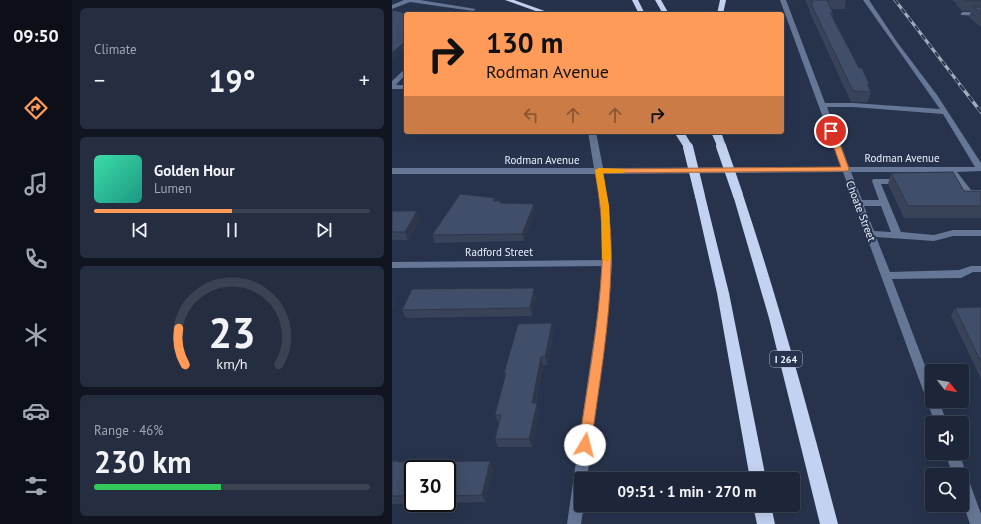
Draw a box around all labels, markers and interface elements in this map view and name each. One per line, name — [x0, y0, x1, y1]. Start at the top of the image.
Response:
text: 09:50 — [13, 24, 59, 47]
text: 130 m — [486, 24, 563, 61]
icon: right — [420, 28, 472, 80]
text: Climate — [94, 41, 137, 58]
text: Rodman Avenue — [486, 60, 609, 83]
text: 19° — [208, 61, 256, 100]
text: − — [94, 66, 105, 94]
text: + — [359, 66, 370, 94]
icon: directions — [22, 94, 50, 122]
icon: left — [520, 104, 542, 126]
icon: ahead — [562, 104, 584, 126]
icon: ahead — [604, 104, 626, 126]
icon: right — [646, 104, 668, 126]
pin — [814, 114, 848, 148]
icon: arrive — [820, 120, 842, 142]
street label: Rodman Avenue — [864, 151, 940, 165]
street label: Rodman Avenue — [504, 153, 580, 167]
text: Golden Hour — [154, 161, 234, 180]
icon: music — [22, 170, 50, 198]
street label: Choate Street — [843, 179, 879, 244]
text: Lumen — [154, 180, 192, 197]
icon: previous — [129, 219, 151, 241]
icon: pause — [221, 219, 243, 241]
icon: next — [313, 219, 335, 241]
icon: phone — [22, 245, 50, 273]
street label: Radford Street — [465, 245, 533, 259]
text: 23 — [208, 305, 256, 358]
icon: climate — [22, 321, 50, 349]
road number: I 264 — [770, 351, 802, 367]
text: km/h — [216, 353, 248, 372]
north arrow — [925, 364, 969, 408]
map controls — [925, 364, 969, 512]
icon: car — [22, 397, 50, 425]
button: sound — [925, 416, 969, 460]
text: Range · 46% — [94, 422, 163, 439]
position arrow — [564, 424, 606, 466]
text: 230 km — [94, 442, 192, 481]
speed limit sign: 30 — [404, 460, 456, 512]
button: search — [925, 468, 969, 512]
icon: filters — [22, 472, 50, 500]
text: 09:51 · 1 min · 270 m — [618, 482, 756, 501]

